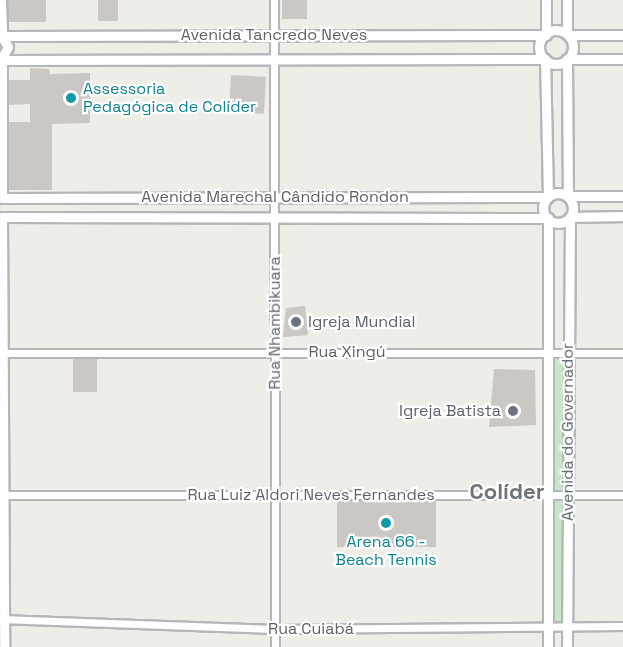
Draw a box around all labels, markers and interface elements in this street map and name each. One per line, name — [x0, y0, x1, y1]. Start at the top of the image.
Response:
street label: Avenida Tancredo Neves — [181, 25, 367, 45]
place label: Assessoria Pedagógica de Colíder — [83, 79, 256, 117]
marker: Assessoria Pedagógica de Colíder — [64, 91, 78, 105]
street label: Avenida Marechal Cândido Rondon — [141, 187, 409, 207]
street label: Rua Nhambikuara — [265, 256, 285, 390]
place label: Igreja Mundial — [308, 312, 415, 332]
marker: Igreja Mundial — [289, 315, 303, 329]
street label: Rua Xingú — [308, 342, 386, 362]
street label: Avenida do Governador — [558, 343, 578, 521]
place label: Igreja Batista — [399, 401, 501, 421]
marker: Igreja Batista — [506, 404, 520, 418]
district label: Colíder — [470, 479, 544, 505]
street label: Rua Luiz Aldori Neves Fernandes — [187, 485, 435, 505]
marker: Arena 66 - Beach Tennis — [379, 516, 393, 530]
place label: Arena 66 - Beach Tennis — [335, 532, 437, 570]
street label: Rua Cuiabá — [268, 619, 354, 639]

